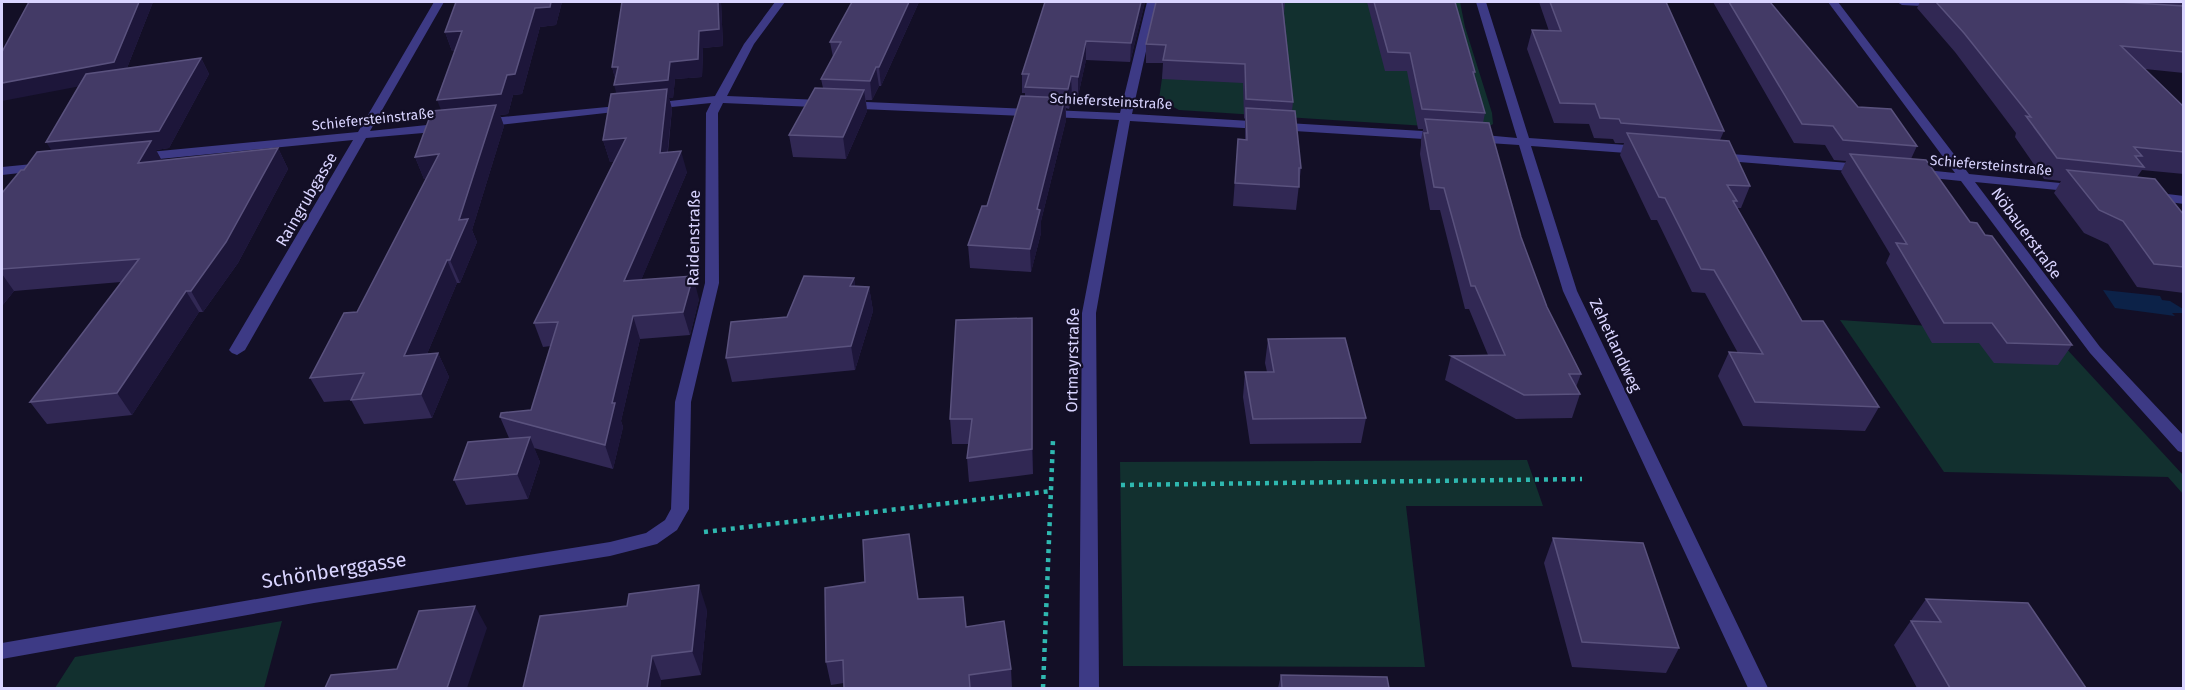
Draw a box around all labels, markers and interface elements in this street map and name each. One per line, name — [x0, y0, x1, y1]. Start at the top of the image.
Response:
street label: Schiefersteinstraße — [1049, 90, 1173, 113]
street label: Schiefersteinstraße — [311, 105, 435, 134]
street label: Raingrubgasse — [272, 149, 341, 250]
street label: Schiefersteinstraße — [1929, 152, 2053, 179]
street label: Nöbauerstraße — [1987, 184, 2066, 283]
street label: Raidenstraße — [683, 190, 704, 286]
street label: Zehetlandweg — [1586, 295, 1646, 396]
street label: Ortmayrstraße — [1062, 307, 1083, 413]
street label: Schönberggasse — [260, 547, 408, 593]

